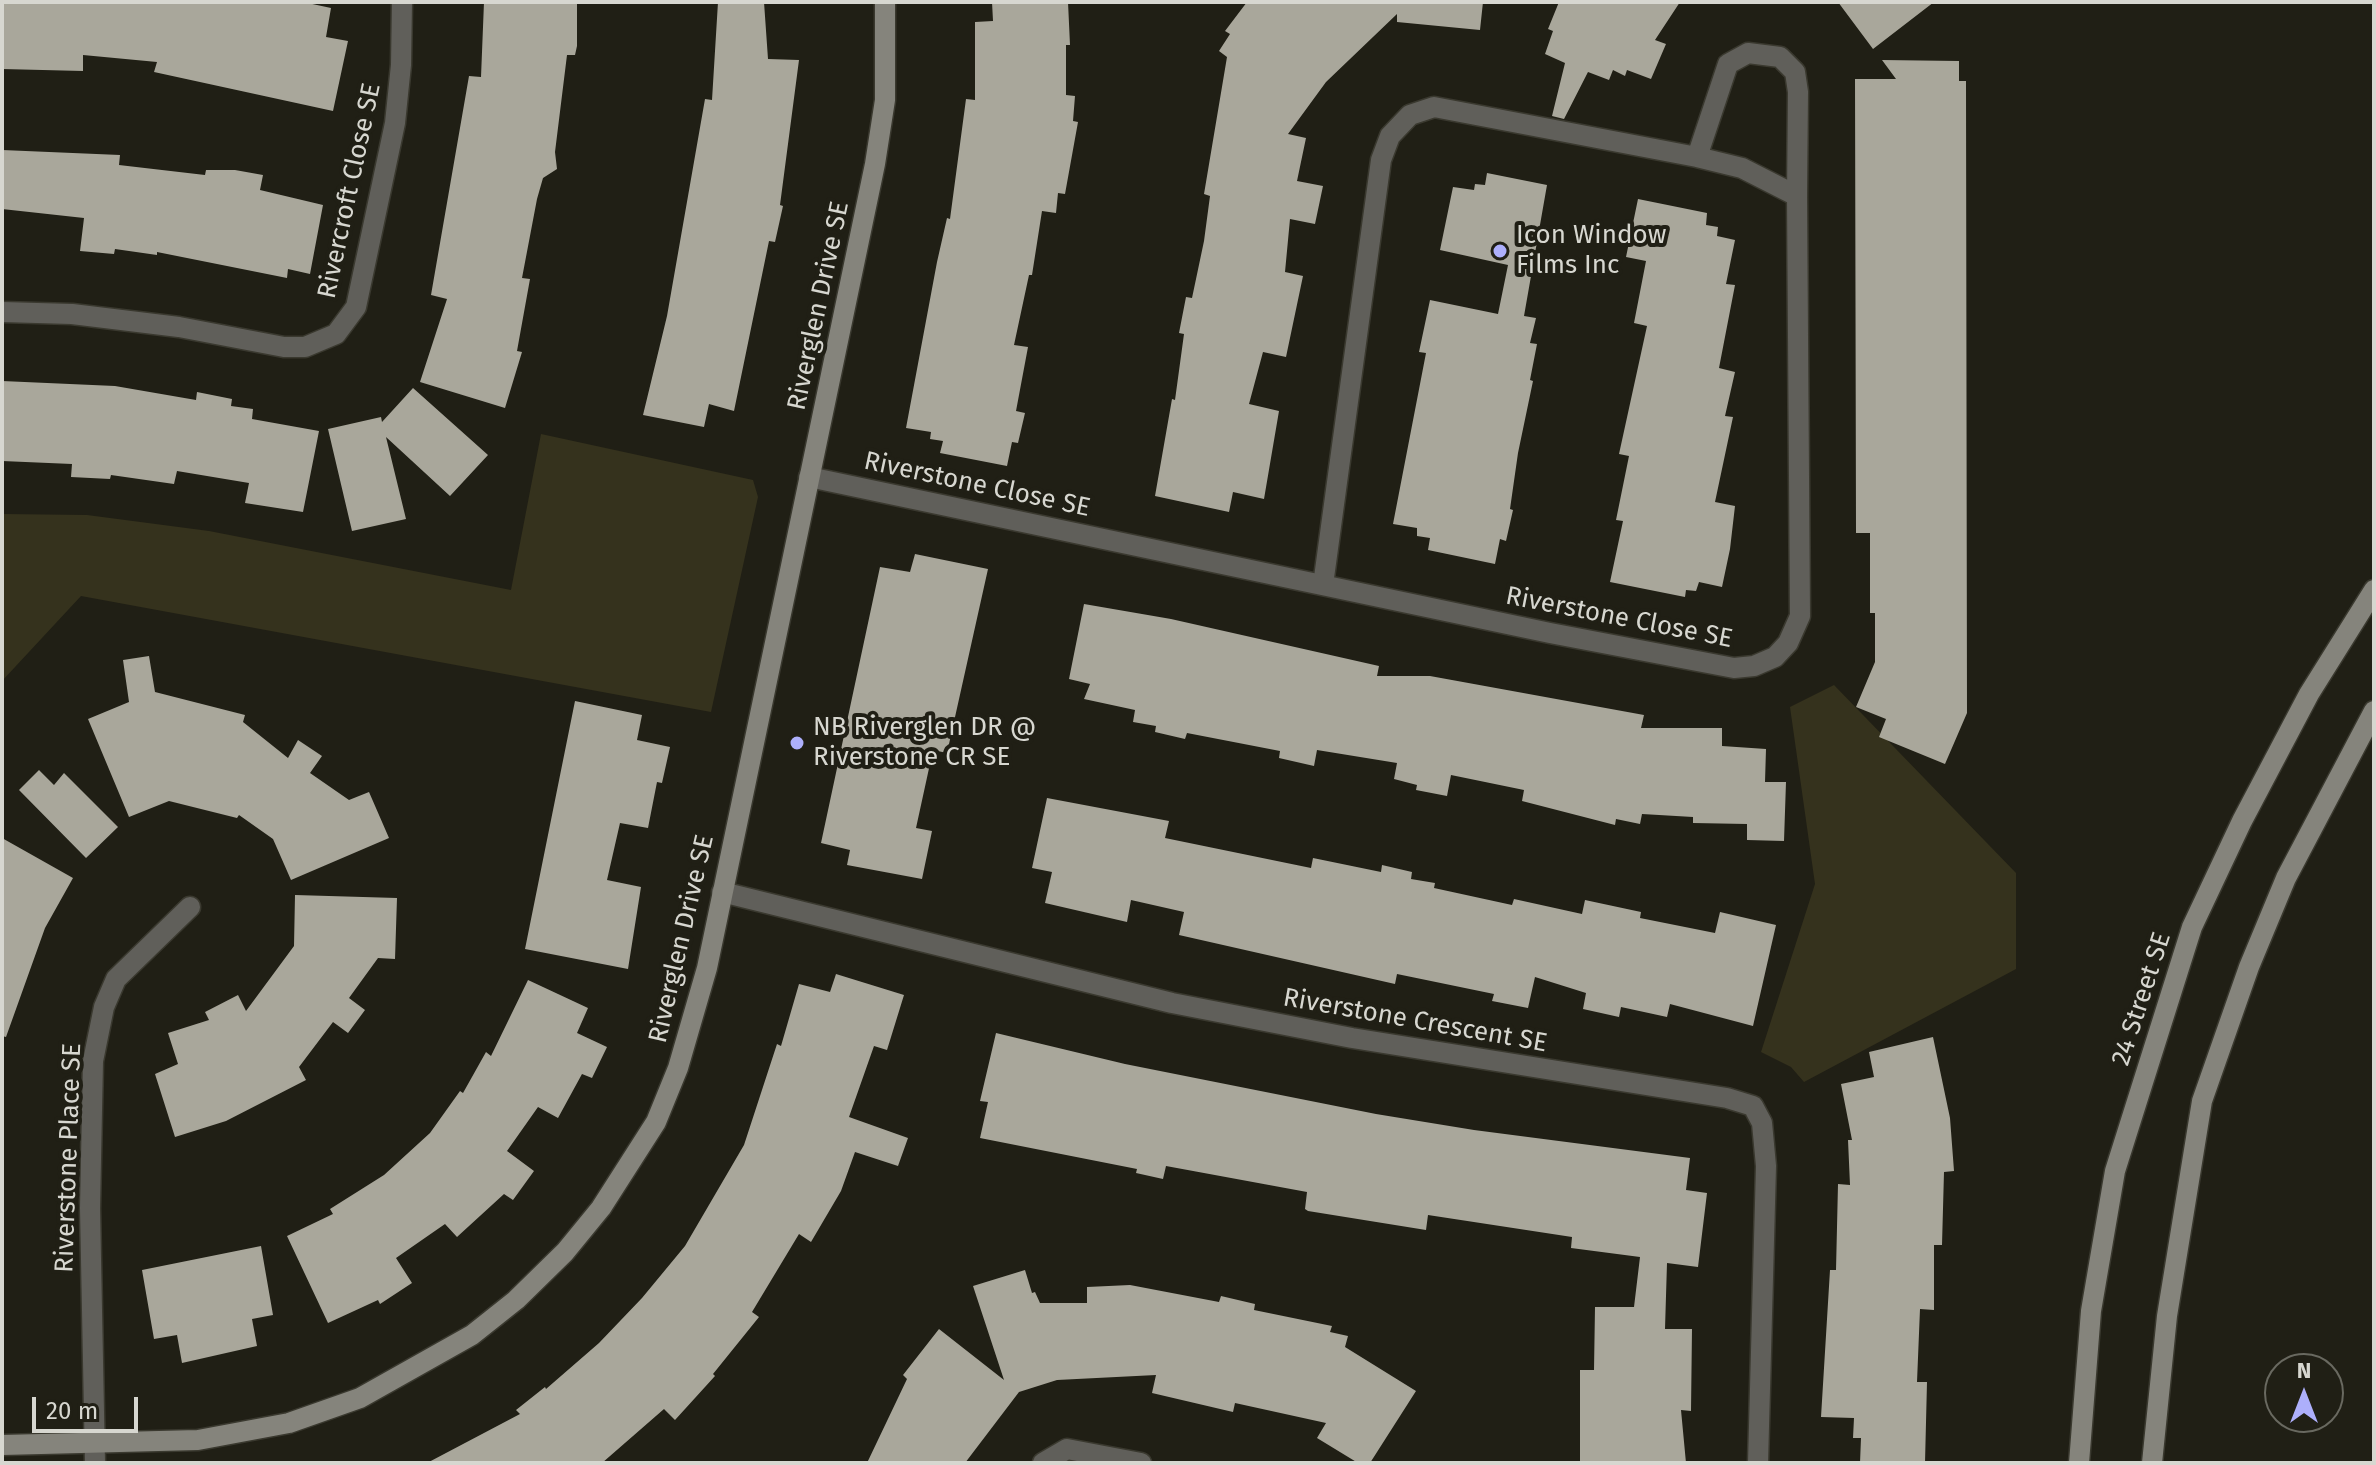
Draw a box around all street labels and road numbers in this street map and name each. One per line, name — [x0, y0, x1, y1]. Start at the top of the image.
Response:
street label: Rivercroft Close SE — [312, 81, 388, 301]
street label: Riverglen Drive SE — [782, 199, 856, 413]
street label: Riverstone Close SE — [861, 446, 1093, 524]
street label: Riverstone Close SE — [1503, 581, 1735, 655]
street label: Riverglen Drive SE — [643, 832, 721, 1046]
street label: 24 Street SE — [2106, 928, 2178, 1070]
street label: Riverstone Crescent SE — [1281, 982, 1549, 1060]
street label: Riverstone Place SE — [49, 1043, 89, 1273]

